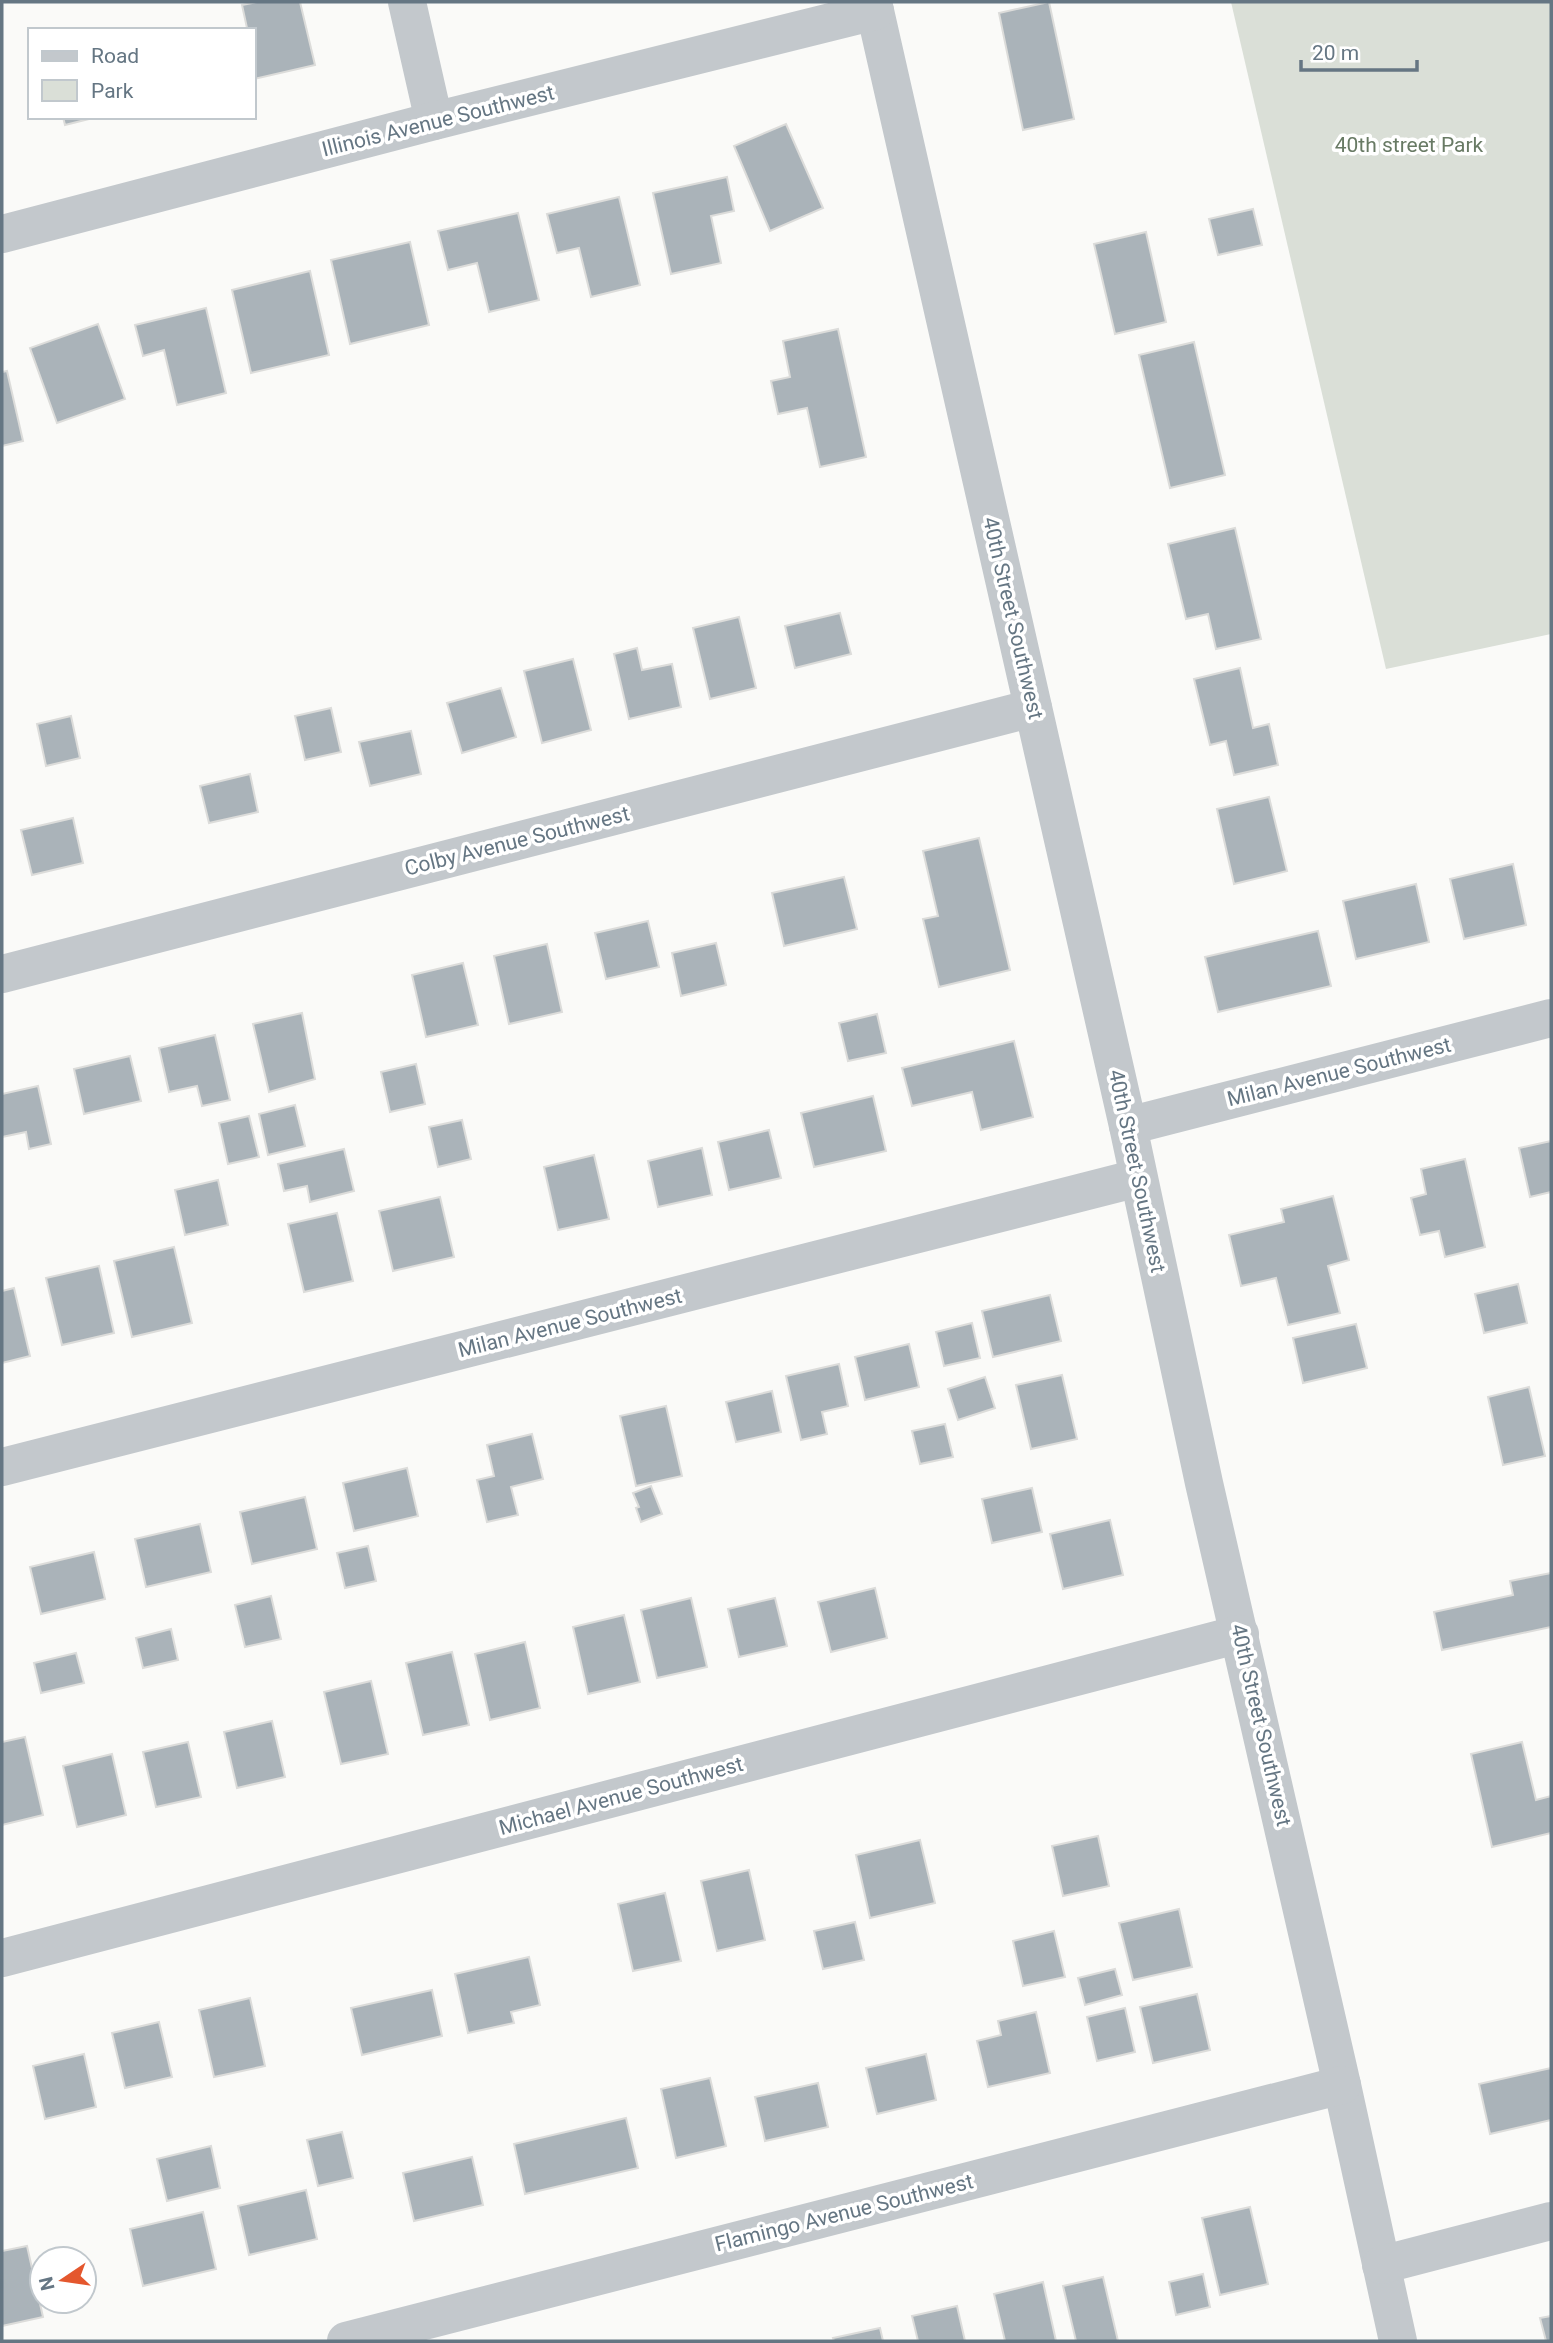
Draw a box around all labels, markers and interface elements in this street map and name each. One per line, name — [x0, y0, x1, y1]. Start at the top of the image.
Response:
legend — [28, 28, 256, 119]
scale bar — [1301, 28, 1416, 72]
text: 20 m — [1312, 41, 1359, 65]
text: Road — [91, 44, 139, 68]
text: Park — [91, 79, 134, 103]
street label: Illinois Avenue Southwest — [319, 80, 557, 162]
park label: 40th street Park — [1335, 133, 1484, 157]
street label: 40th Street Southwest — [978, 514, 1048, 722]
street label: Colby Avenue Southwest — [402, 801, 632, 881]
street label: Milan Avenue Southwest — [1225, 1033, 1453, 1111]
street label: 40th Street Southwest — [1104, 1067, 1170, 1275]
street label: Milan Avenue Southwest — [456, 1284, 684, 1362]
street label: 40th Street Southwest — [1226, 1621, 1296, 1829]
street label: Michael Avenue Southwest — [496, 1752, 746, 1840]
street label: Flamingo Avenue Southwest — [712, 2169, 976, 2257]
north arrow — [28, 2245, 98, 2315]
text: N — [34, 2275, 60, 2293]

